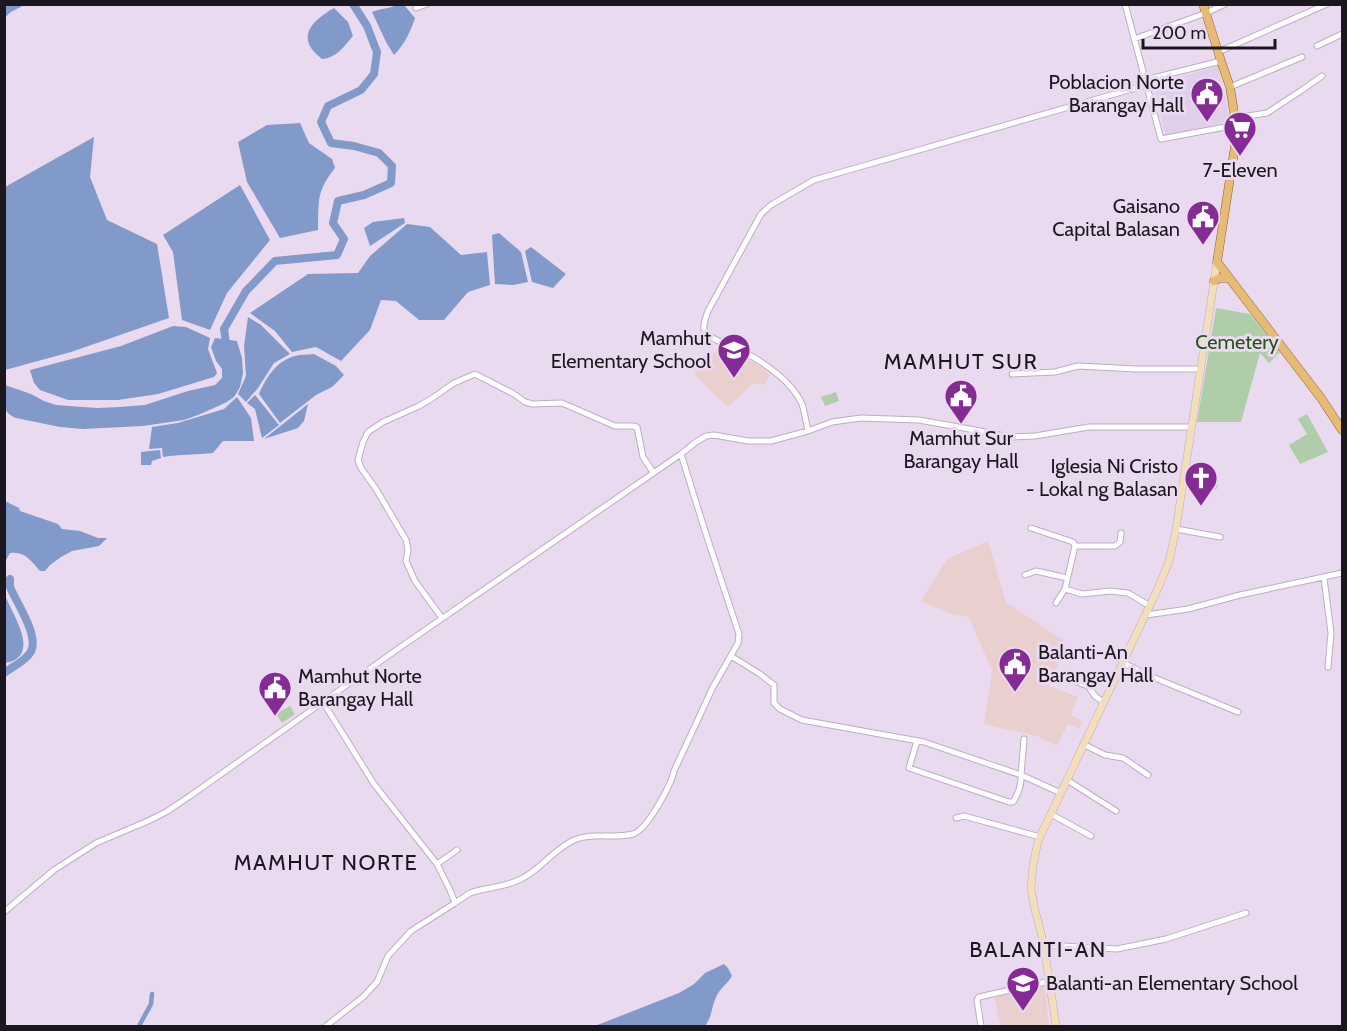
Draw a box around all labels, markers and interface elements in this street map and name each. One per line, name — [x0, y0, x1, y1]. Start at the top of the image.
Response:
scale bar — [1143, 12, 1275, 50]
text: 200 m — [1152, 22, 1206, 44]
place label: Poblacion Norte Barangay Hall — [1048, 70, 1184, 117]
public building icon: Poblacion Norte Barangay Hall — [1189, 76, 1225, 123]
supermarket icon: 7-Eleven — [1222, 110, 1258, 157]
place label: 7-Eleven — [1202, 158, 1278, 182]
place label: Gaisano Capital Balasan — [1052, 194, 1180, 241]
public building icon: Gaisano Capital Balasan — [1185, 199, 1221, 246]
place label: Mamhut Elementary School — [551, 326, 711, 373]
park label: Cemetery — [1195, 330, 1279, 354]
school or university icon: Mamhut Elementary School — [716, 332, 752, 379]
district label: MAMHUT SUR — [884, 348, 1038, 375]
public building icon: Mamhut Sur Barangay Hall — [943, 378, 979, 425]
place label: Mamhut Sur Barangay Hall — [903, 426, 1019, 473]
place label: Iglesia Ni Cristo - Lokal ng Balasan — [1026, 454, 1178, 501]
church icon: Iglesia Ni Cristo - Lokal ng Balasan — [1183, 460, 1219, 507]
place label: Balanti-An Barangay Hall — [1038, 640, 1153, 687]
public building icon: Balanti-An Barangay Hall — [997, 646, 1033, 693]
place label: Mamhut Norte Barangay Hall — [298, 664, 422, 711]
public building icon: Mamhut Norte Barangay Hall — [257, 670, 293, 717]
district label: MAMHUT NORTE — [234, 849, 418, 876]
district label: BALANTI-AN — [969, 936, 1107, 963]
school or university icon: Balanti-an Elementary School — [1005, 965, 1041, 1012]
place label: Balanti-an Elementary School — [1046, 971, 1298, 995]

